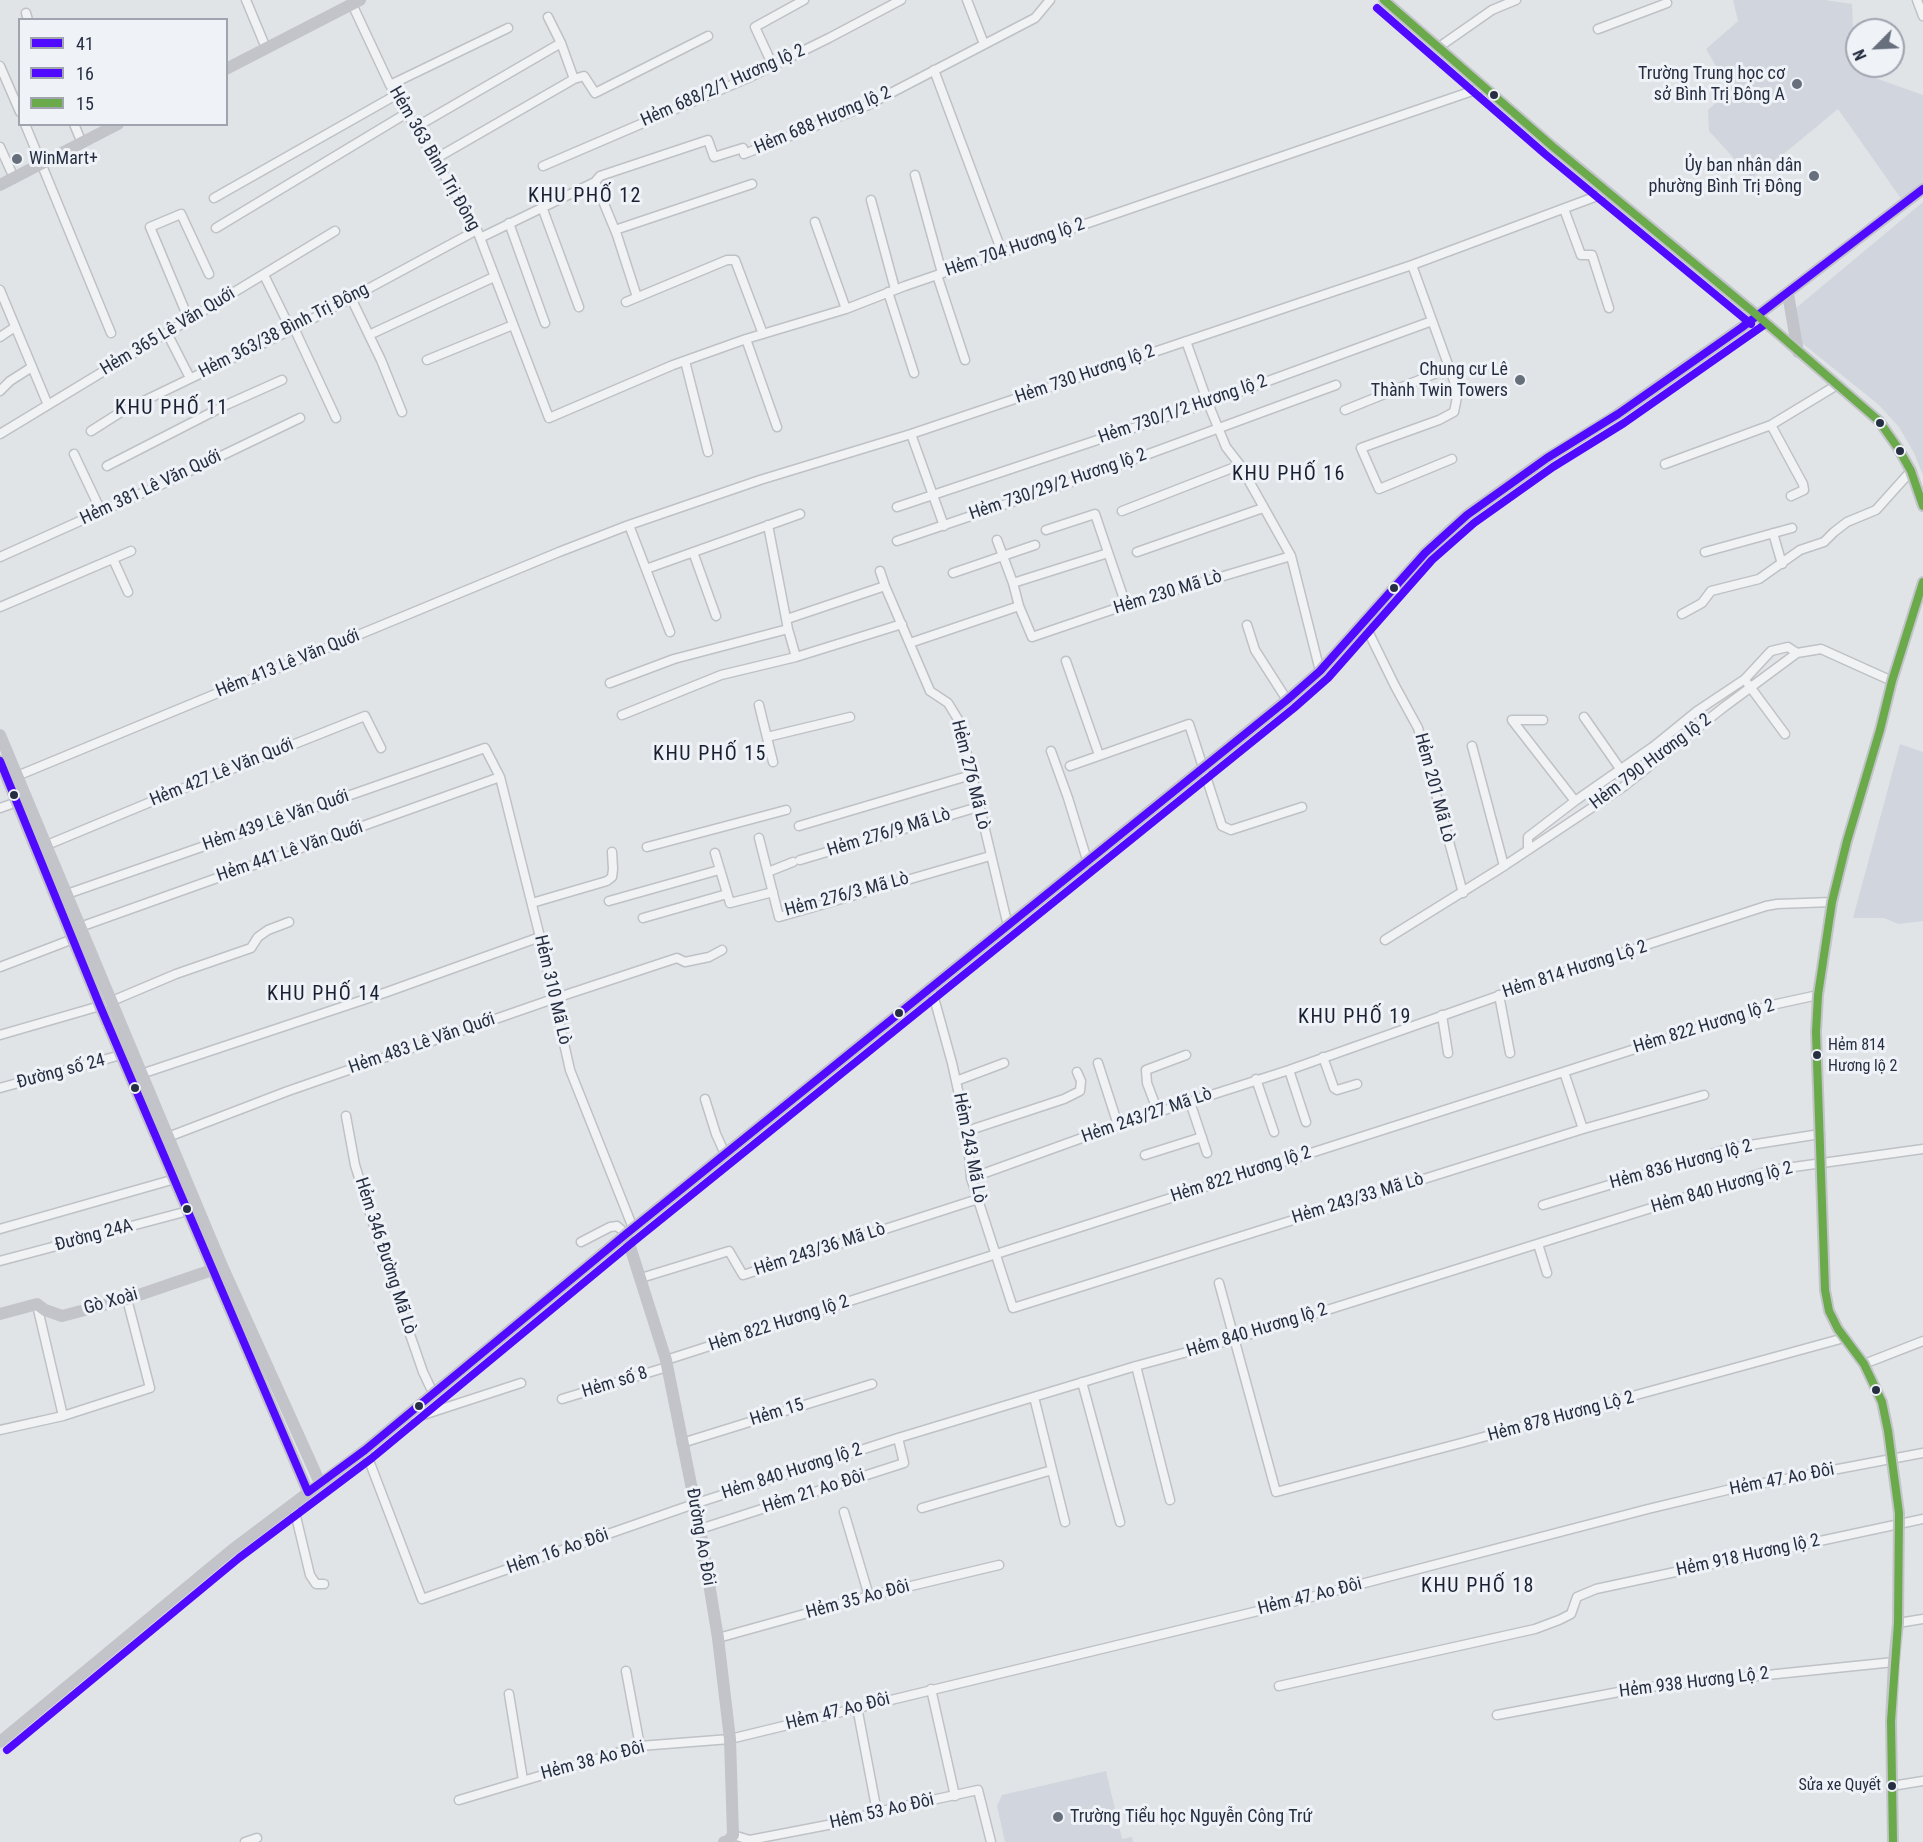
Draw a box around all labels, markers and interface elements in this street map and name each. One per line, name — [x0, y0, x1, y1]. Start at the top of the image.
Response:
legend — [18, 18, 228, 126]
north arrow — [1845, 18, 1905, 78]
text: 41 — [76, 33, 94, 54]
street label: Hẻm 688/2/1 Hương lộ 2 — [638, 40, 808, 132]
text: N — [1849, 46, 1871, 63]
text: 16 — [76, 63, 94, 84]
place label: Trường Trung học cơ sở Bình Trị Đông A — [1638, 63, 1785, 106]
marker: Trường Trung học cơ sở Bình Trị Đông A — [1790, 77, 1804, 91]
street label: Hẻm 363 Bình Trị Đông — [384, 83, 484, 235]
street label: Hẻm 688 Hương lộ 2 — [752, 83, 894, 159]
unlabelled marker — [1488, 89, 1500, 101]
text: 15 — [76, 93, 94, 114]
place label: WinMart+ — [29, 148, 98, 170]
marker: WinMart+ — [10, 152, 24, 166]
place label: Ủy ban nhân dân phường Bình Trị Đông — [1649, 155, 1802, 198]
marker: Ủy ban nhân dân phường Bình Trị Đông — [1807, 169, 1821, 183]
district label: KHU PHỐ 12 — [528, 185, 642, 209]
street label: Hẻm 704 Hương lộ 2 — [942, 214, 1088, 282]
street label: Hẻm 363/38 Bình Trị Đông — [195, 279, 373, 383]
street label: Hẻm 365 Lê Văn Quới — [97, 283, 239, 381]
street label: Hẻm 730 Hương lộ 2 — [1012, 341, 1158, 409]
place label: Chung cư Lê Thành Twin Towers — [1371, 359, 1508, 401]
street label: Hẻm 730/1/2 Hương lộ 2 — [1096, 371, 1270, 449]
marker: Chung cư Lê Thành Twin Towers — [1513, 373, 1527, 387]
district label: KHU PHỐ 11 — [115, 397, 229, 421]
unlabelled marker — [1874, 417, 1886, 429]
street label: Hẻm 730/29/2 Hương lộ 2 — [966, 444, 1150, 526]
unlabelled marker — [1894, 445, 1906, 457]
street label: Hẻm 381 Lê Văn Quới — [77, 446, 225, 530]
district label: KHU PHỐ 16 — [1232, 463, 1346, 487]
street label: Hẻm 230 Mã Lò — [1111, 566, 1225, 620]
unlabelled marker — [1388, 582, 1400, 594]
street label: Hẻm 413 Lê Văn Quới — [213, 625, 363, 703]
street label: Hẻm 790 Hương lộ 2 — [1586, 709, 1716, 815]
street label: Hẻm 276 Mã Lò — [946, 718, 994, 832]
street label: Hẻm 201 Mã Lò — [1409, 731, 1459, 845]
street label: Hẻm 427 Lê Văn Quới — [147, 734, 297, 812]
district label: KHU PHỐ 15 — [653, 743, 767, 767]
street label: Hẻm 439 Lê Văn Quới — [200, 786, 352, 856]
unlabelled marker — [8, 789, 20, 801]
street label: Hẻm 276/9 Mã Lò — [825, 804, 953, 862]
street label: Hẻm 441 Lê Văn Quới — [214, 817, 366, 887]
street label: Hẻm 276/3 Mã Lò — [783, 868, 911, 922]
street label: Hẻm 310 Mã Lò — [529, 933, 575, 1047]
street label: Hẻm 814 Hương Lộ 2 — [1500, 936, 1650, 1004]
district label: KHU PHỐ 14 — [267, 983, 381, 1007]
street label: Hẻm 822 Hương lộ 2 — [1631, 995, 1777, 1059]
district label: KHU PHỐ 19 — [1298, 1006, 1412, 1030]
unlabelled marker — [893, 1007, 905, 1019]
street label: Hẻm 483 Lê Văn Quới — [346, 1009, 498, 1079]
place label: Hẻm 814 Hương lộ 2 — [1828, 1036, 1897, 1074]
marker: Hẻm 814 Hương lộ 2 — [1811, 1049, 1823, 1061]
street label: Đường số 24 — [15, 1050, 107, 1094]
unlabelled marker — [129, 1082, 141, 1094]
street label: Hẻm 243/27 Mã Lò — [1079, 1084, 1215, 1148]
street label: Hẻm 243 Mã Lò — [948, 1091, 990, 1205]
street label: Hẻm 836 Hương lộ 2 — [1608, 1136, 1754, 1194]
street label: Hẻm 822 Hương lộ 2 — [1168, 1142, 1314, 1208]
street label: Hẻm 840 Hương lộ 2 — [1649, 1157, 1795, 1219]
street label: Hẻm 243/33 Mã Lò — [1290, 1169, 1426, 1229]
street label: Hẻm 346 Đường Mã Lò — [350, 1175, 420, 1337]
unlabelled marker — [181, 1203, 193, 1215]
street label: Đường 24A — [53, 1215, 135, 1257]
street label: Hẻm 243/36 Mã Lò — [752, 1219, 888, 1281]
street label: Gò Xoài — [81, 1284, 141, 1320]
street label: Hẻm 822 Hương lộ 2 — [706, 1291, 852, 1357]
street label: Hẻm 840 Hương lộ 2 — [1184, 1299, 1330, 1363]
street label: Hẻm số 8 — [580, 1363, 650, 1403]
unlabelled marker — [1870, 1384, 1882, 1396]
street label: Hẻm 878 Hương Lộ 2 — [1486, 1387, 1636, 1447]
street label: Hẻm 15 — [748, 1395, 806, 1431]
unlabelled marker — [413, 1400, 425, 1412]
street label: Hẻm 840 Hương lộ 2 — [719, 1439, 865, 1505]
street label: Hẻm 47 Ao Đôi — [1728, 1459, 1836, 1501]
street label: Hẻm 21 Ao Đôi — [760, 1465, 868, 1519]
street label: Đường Ao Đôi — [681, 1487, 719, 1587]
street label: Hẻm 16 Ao Đôi — [504, 1524, 612, 1580]
street label: Hẻm 918 Hương lộ 2 — [1674, 1530, 1822, 1582]
street label: Hẻm 47 Ao Đôi — [1256, 1574, 1364, 1620]
district label: KHU PHỐ 18 — [1421, 1575, 1535, 1599]
street label: Hẻm 35 Ao Đôi — [804, 1576, 912, 1624]
street label: Hẻm 938 Hương Lộ 2 — [1618, 1663, 1770, 1703]
street label: Hẻm 47 Ao Đôi — [784, 1689, 892, 1735]
street label: Hẻm 38 Ao Đôi — [539, 1737, 647, 1785]
place label: Sửa xe Quyết — [1798, 1776, 1881, 1796]
marker: Sửa xe Quyết — [1886, 1780, 1898, 1792]
street label: Hẻm 53 Ao Đôi — [828, 1790, 936, 1834]
place label: Trường Tiểu học Nguyễn Công Trứ — [1070, 1806, 1312, 1828]
marker: Trường Tiểu học Nguyễn Công Trứ — [1051, 1810, 1065, 1824]

